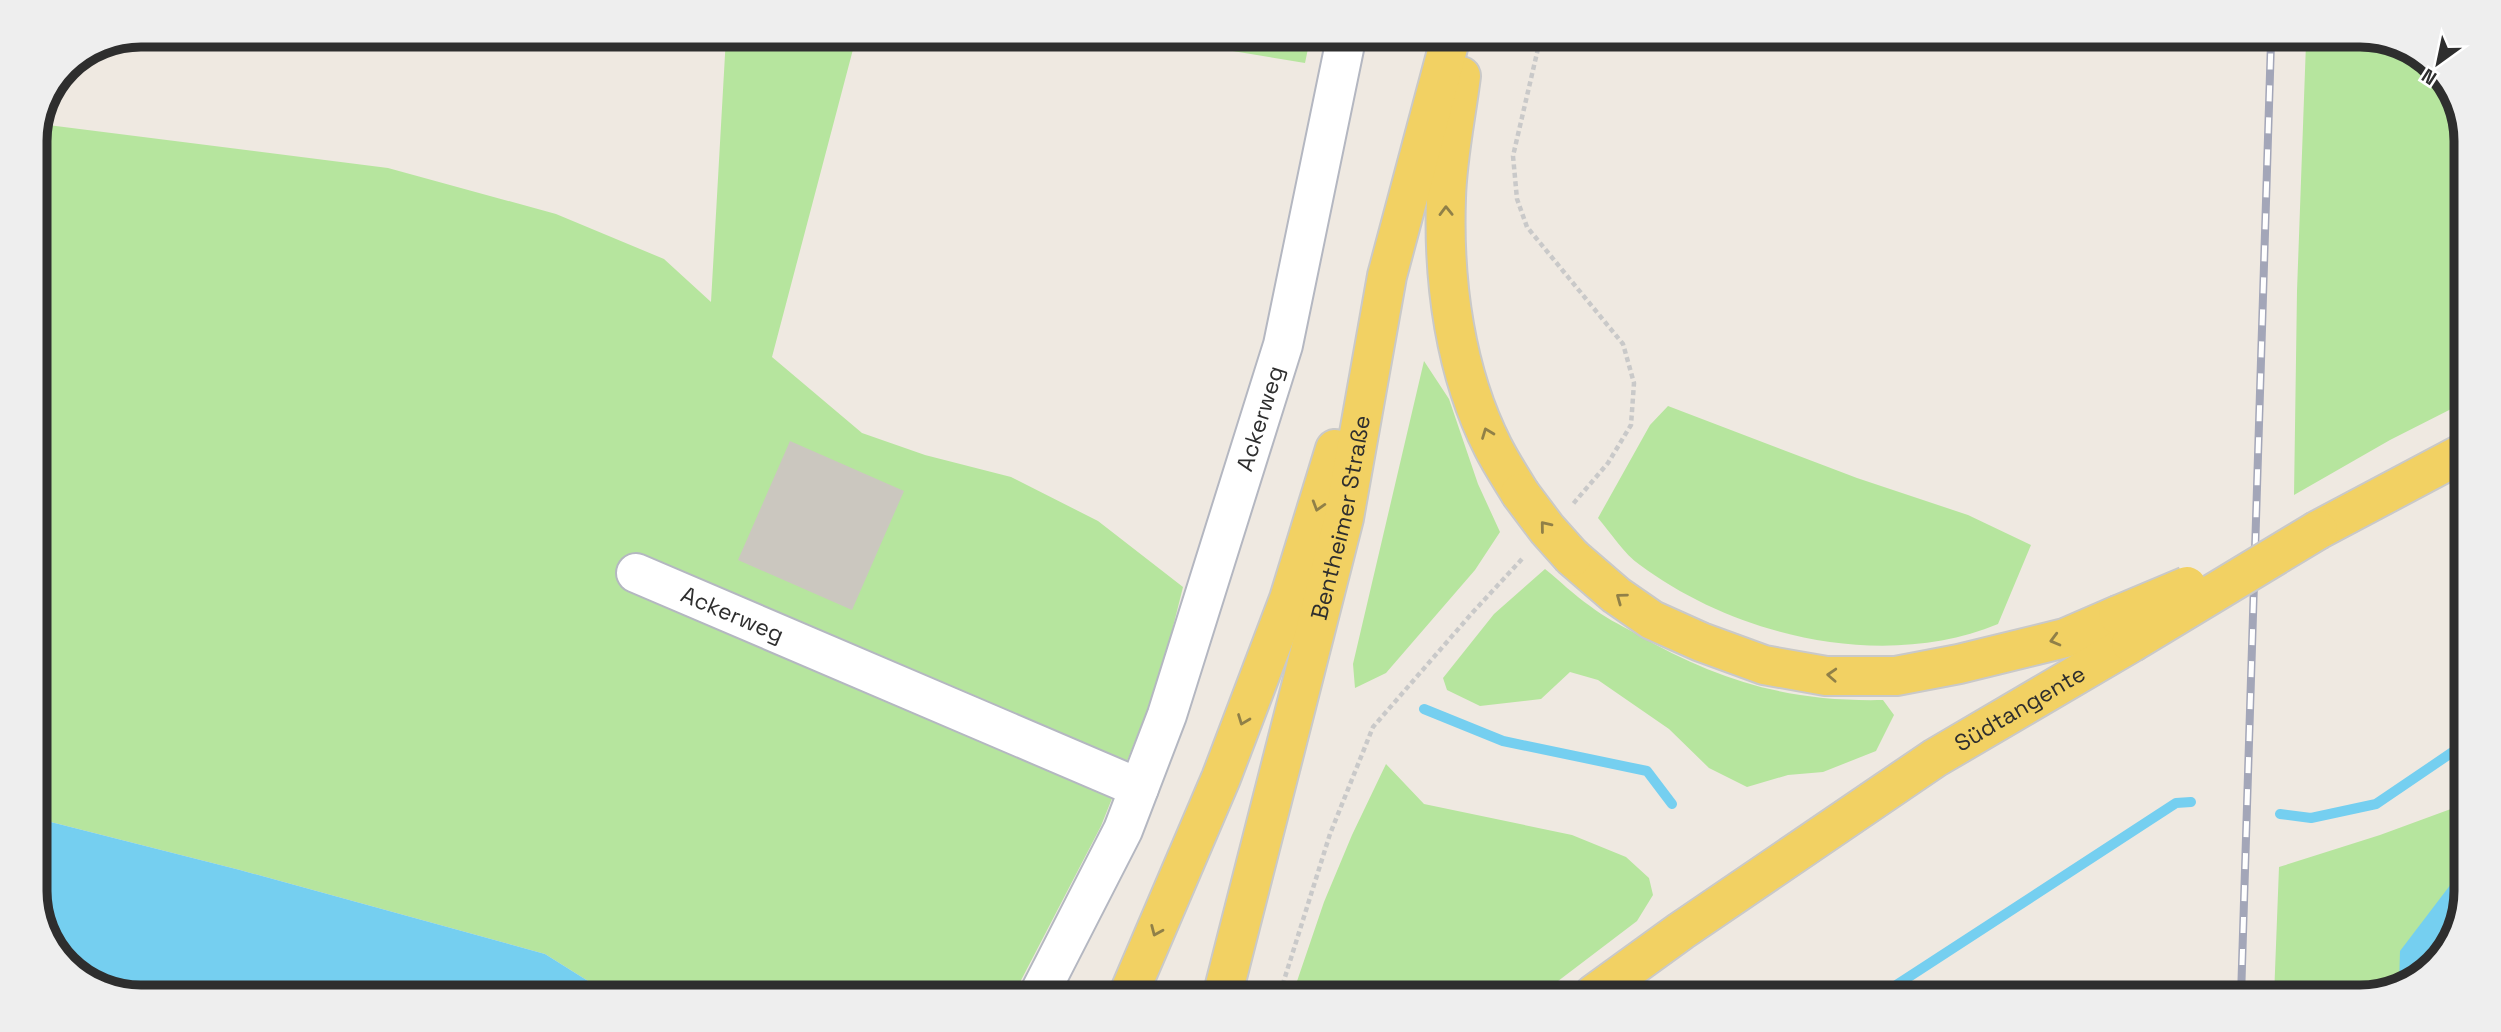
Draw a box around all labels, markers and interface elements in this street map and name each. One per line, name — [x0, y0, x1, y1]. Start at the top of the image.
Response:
north arrow — [2403, 28, 2473, 98]
text: N — [2417, 63, 2441, 91]
one-way arrow — [1438, 206, 1454, 216]
street label: Ackerweg — [1229, 362, 1291, 475]
street label: Bentheimer Straße — [1304, 413, 1377, 623]
one-way arrow — [1482, 428, 1496, 440]
one-way arrow — [1311, 499, 1326, 511]
one-way arrow — [1540, 521, 1553, 533]
street label: Ackerweg — [677, 579, 789, 649]
one-way arrow — [1616, 594, 1629, 606]
one-way arrow — [2049, 632, 2061, 646]
street label: Südtangente — [1949, 658, 2091, 758]
one-way arrow — [1826, 668, 1837, 683]
one-way arrow — [1237, 714, 1251, 726]
one-way arrow — [1151, 924, 1165, 936]

